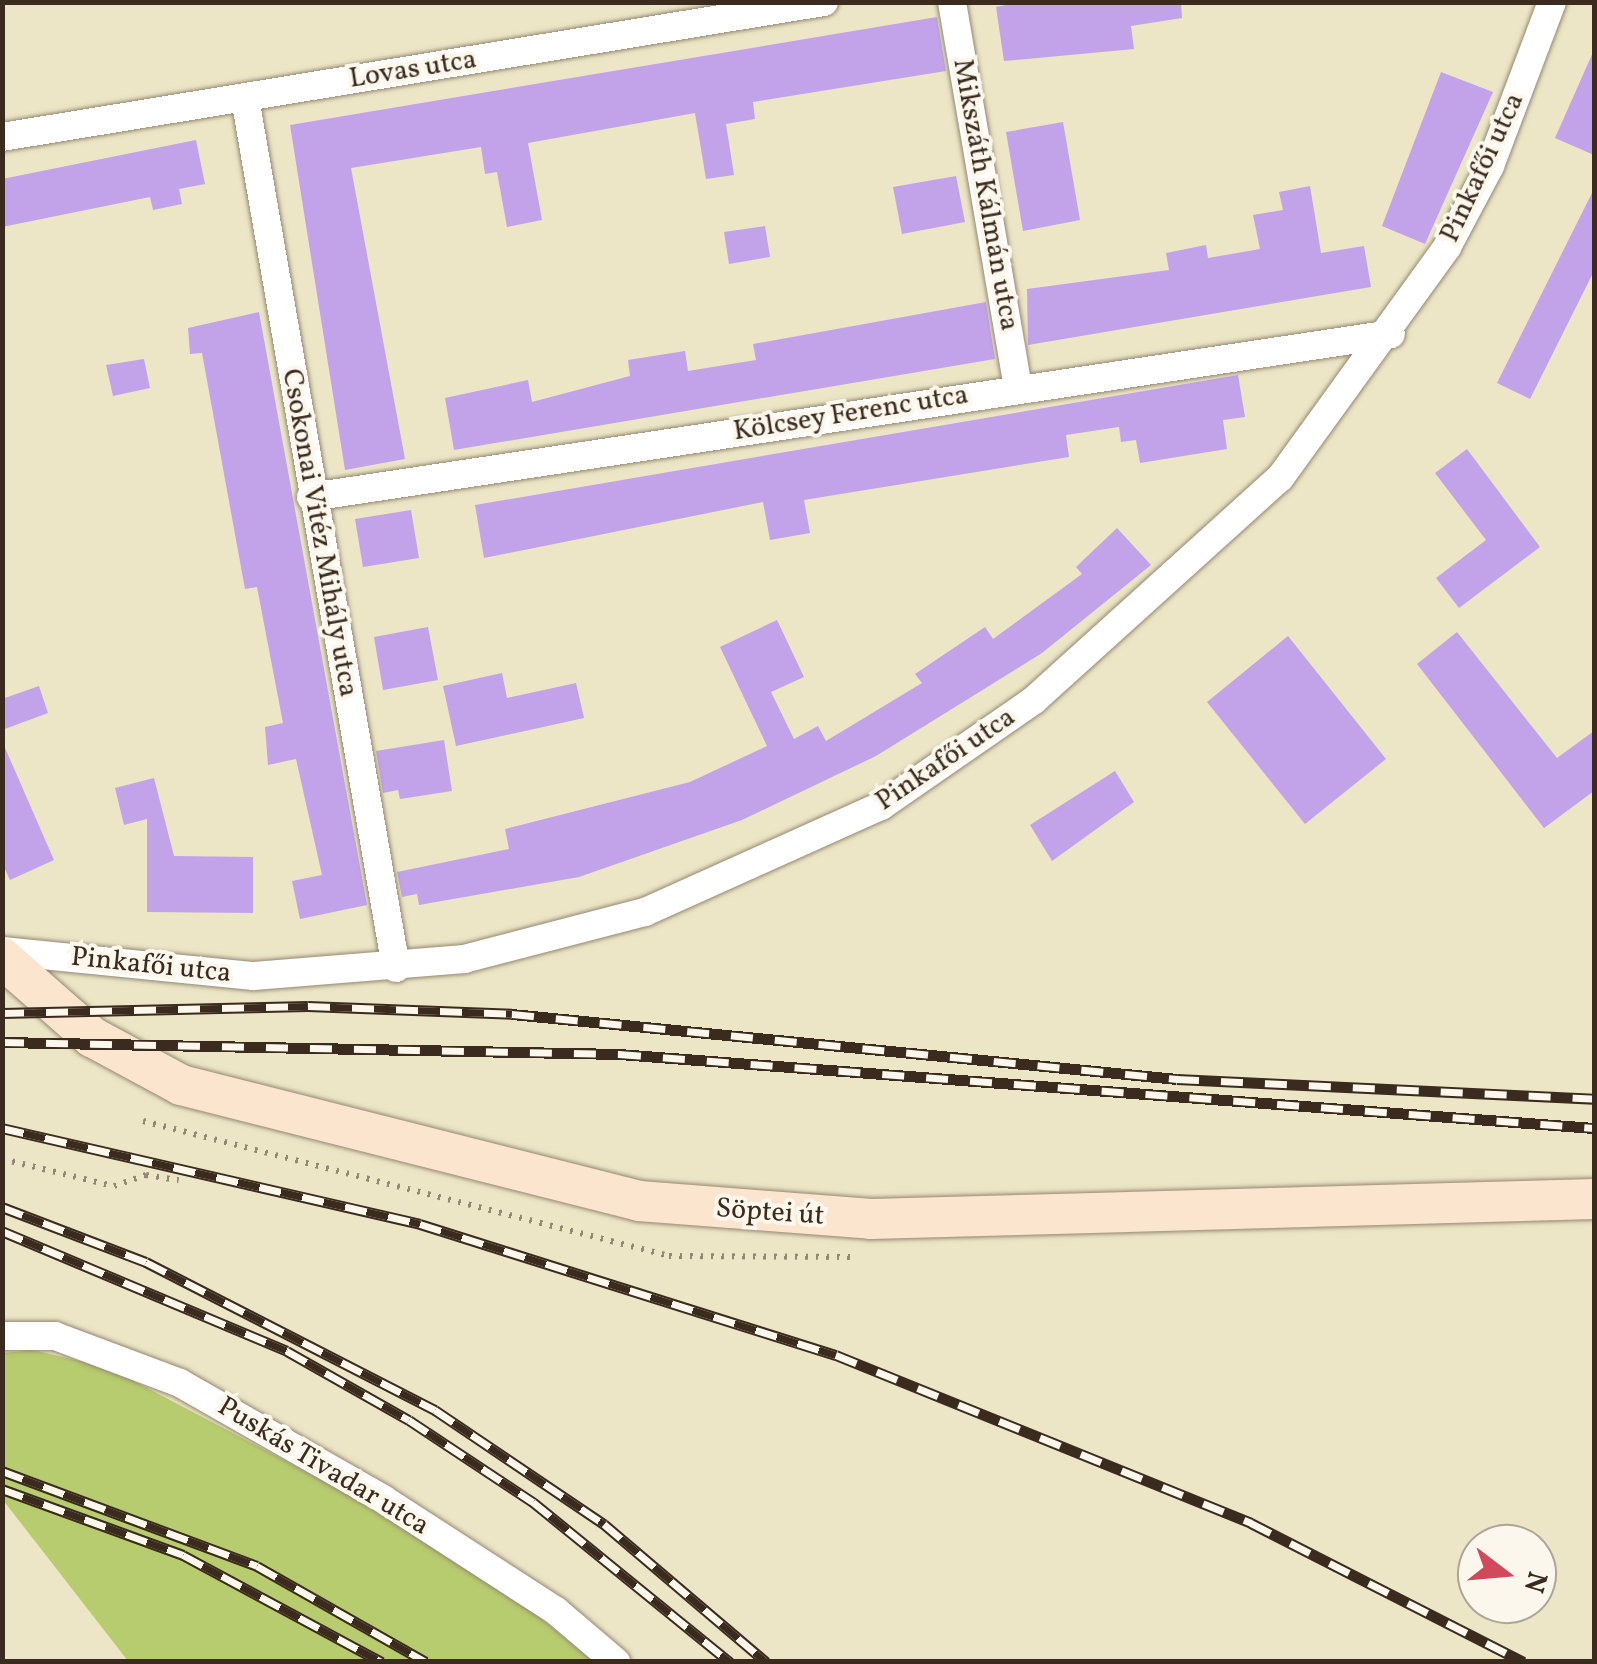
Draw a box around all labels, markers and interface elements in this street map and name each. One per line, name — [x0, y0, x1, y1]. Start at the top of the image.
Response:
street label: Lovas utca — [347, 43, 479, 97]
street label: Mikszáth Kálmán utca — [945, 56, 1025, 334]
street label: Pinkafői utca — [1434, 88, 1532, 248]
street label: Csokonai Vitéz Mihály utca — [273, 366, 365, 700]
street label: Kölcsey Ferenc utca — [731, 379, 971, 449]
street label: Pinkafői utca — [870, 701, 1022, 819]
street label: Pinkafői utca — [69, 941, 233, 991]
street label: Söptei út — [715, 1192, 825, 1234]
street label: Puskás Tivadar utca — [211, 1390, 435, 1544]
north arrow — [1457, 1524, 1557, 1624]
text: N — [1513, 1567, 1556, 1597]

